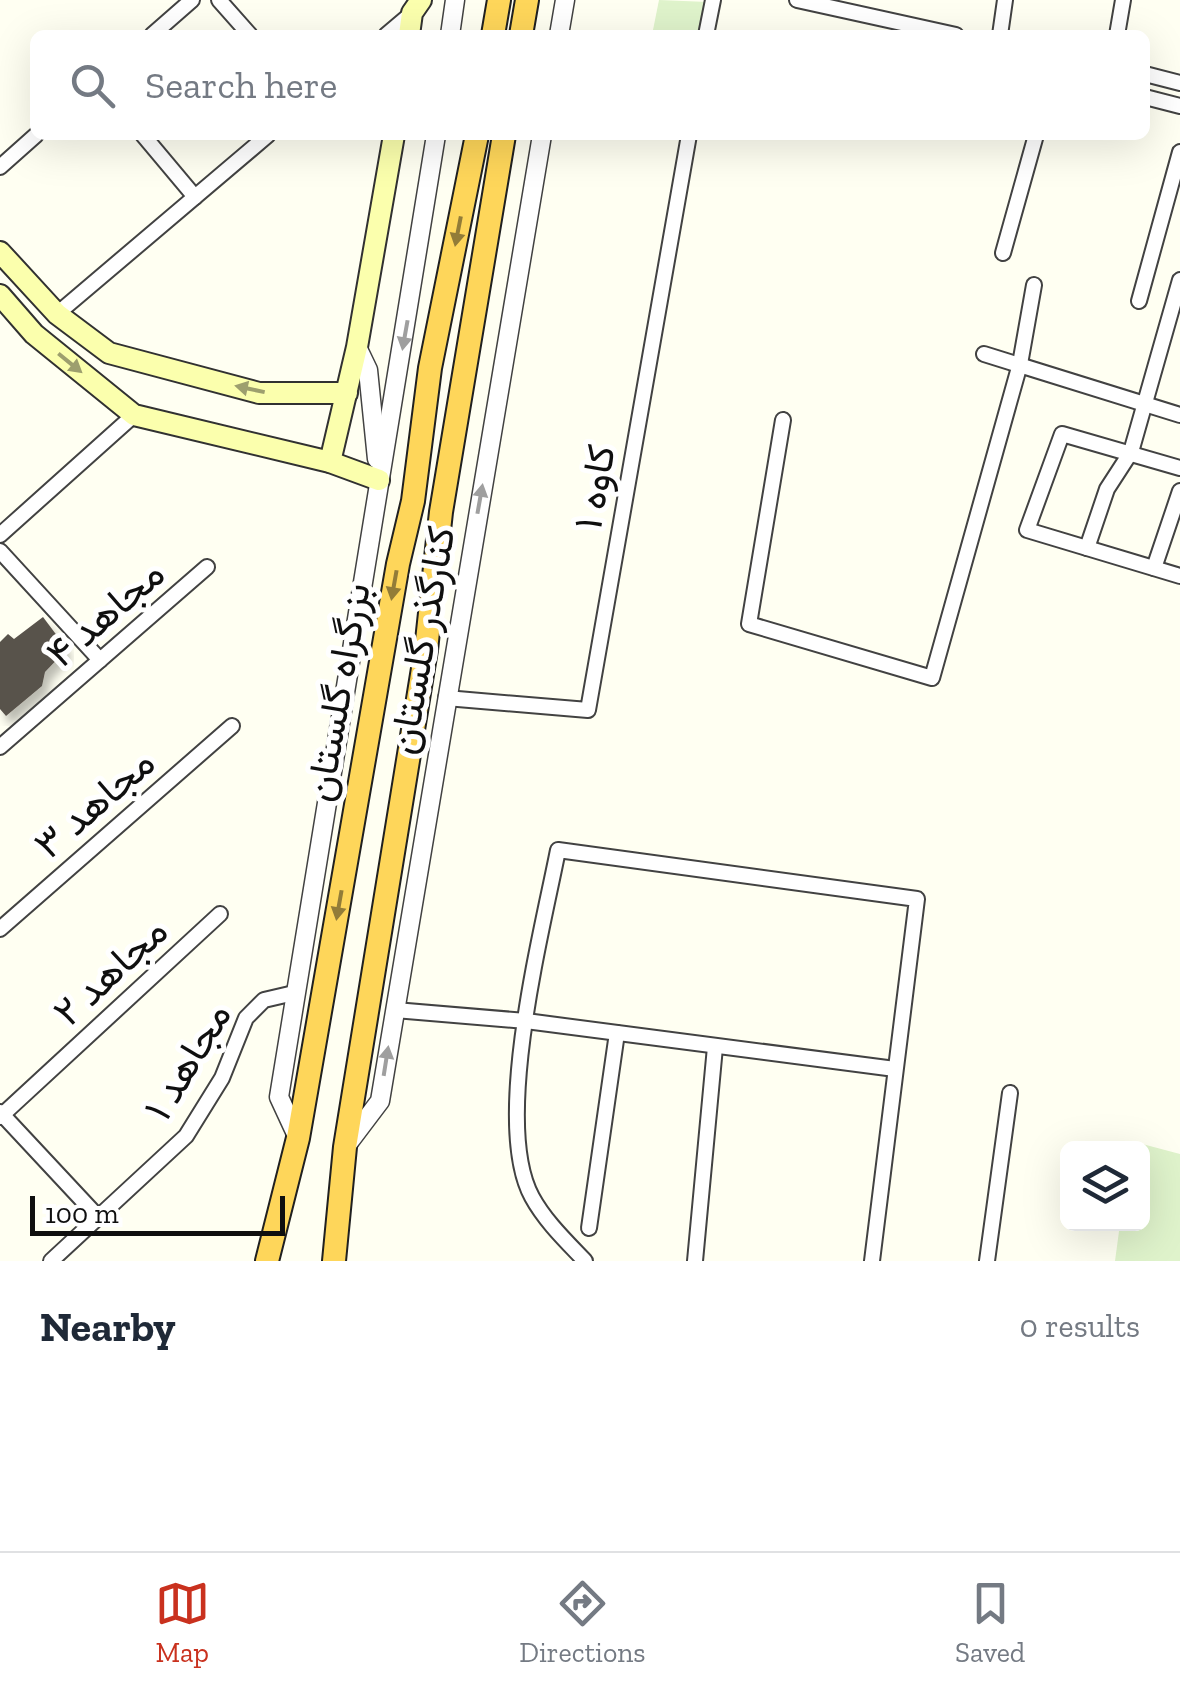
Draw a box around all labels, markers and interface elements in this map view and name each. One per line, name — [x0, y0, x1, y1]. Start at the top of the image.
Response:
search box — [30, 30, 1150, 140]
icon: search — [65, 58, 120, 113]
text: Search here — [145, 62, 337, 108]
one-way arrow — [449, 215, 465, 246]
one-way arrow — [397, 320, 412, 351]
one-way arrow — [57, 352, 82, 373]
one-way arrow — [234, 381, 265, 397]
street label: کاوه ۱ — [563, 441, 626, 533]
one-way arrow — [473, 483, 488, 514]
street label: کنارگذر گلستان — [377, 522, 466, 758]
street label: مجاهد ۴ — [36, 549, 174, 677]
one-way arrow — [386, 569, 401, 601]
street label: بزرگراه گلستان — [294, 579, 381, 805]
street label: مجاهد ۳ — [24, 738, 164, 868]
one-way arrow — [331, 890, 346, 921]
street label: مجاهد ۲ — [43, 906, 177, 1036]
street label: ۱ مجاهد — [133, 993, 241, 1129]
one-way arrow — [379, 1045, 395, 1076]
map controls — [1060, 1141, 1150, 1231]
button: layers — [1060, 1141, 1150, 1231]
scale bar — [30, 1191, 285, 1236]
text: 100 m — [45, 1197, 119, 1230]
text: Nearby — [40, 1301, 176, 1352]
text: 0 results — [1019, 1307, 1140, 1345]
tab: Map — [155, 1576, 210, 1669]
tab: Directions — [519, 1576, 646, 1669]
tab: Saved — [955, 1576, 1025, 1669]

